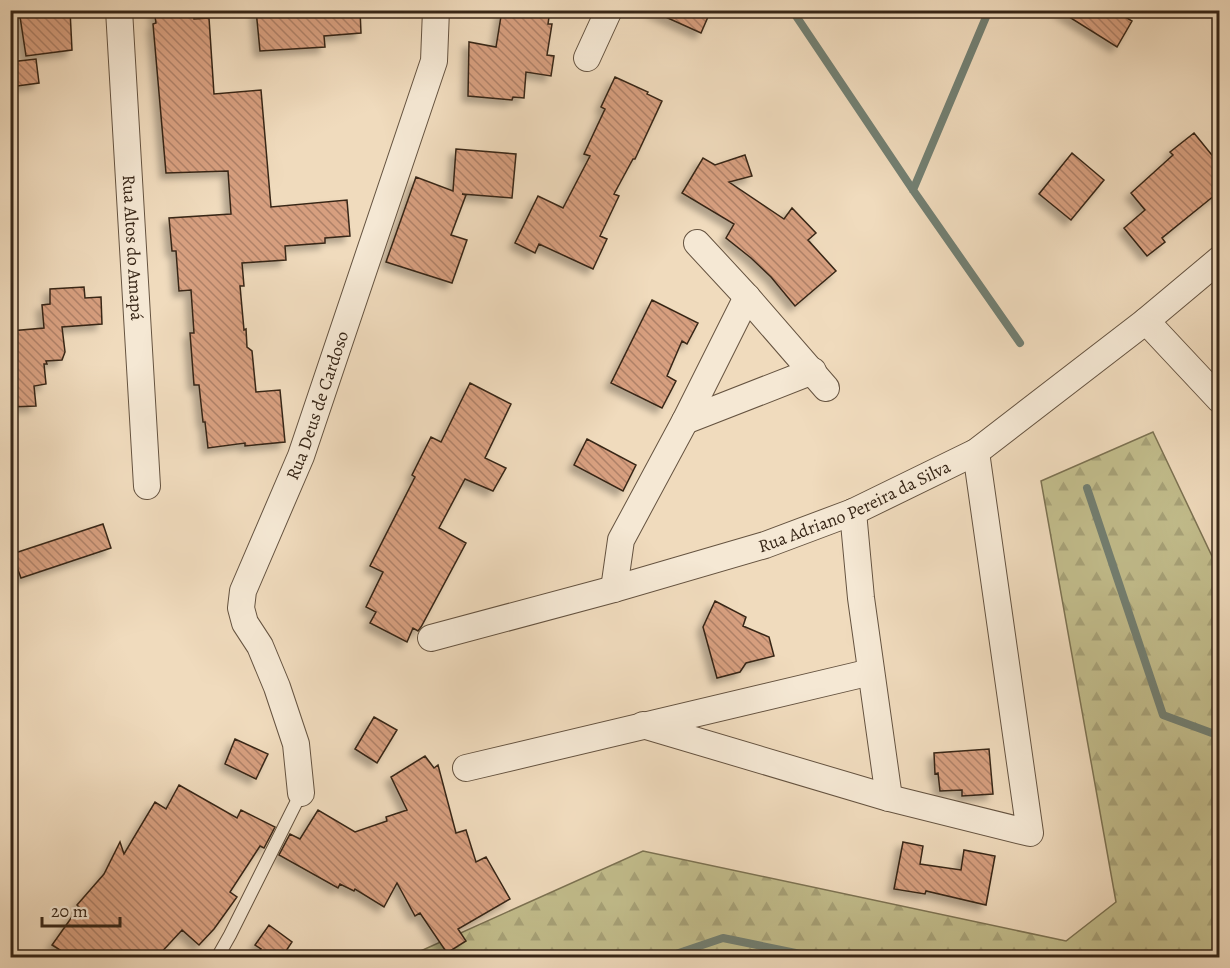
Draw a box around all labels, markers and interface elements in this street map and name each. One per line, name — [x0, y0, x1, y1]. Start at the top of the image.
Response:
street label: Rua Altos do Amapá — [117, 174, 149, 322]
street label: Rua Deus de Cardoso — [280, 328, 354, 484]
street label: Rua Adriano Pereira da Silva — [756, 454, 955, 558]
scale bar — [42, 890, 120, 928]
text: 20 m — [51, 899, 88, 923]

